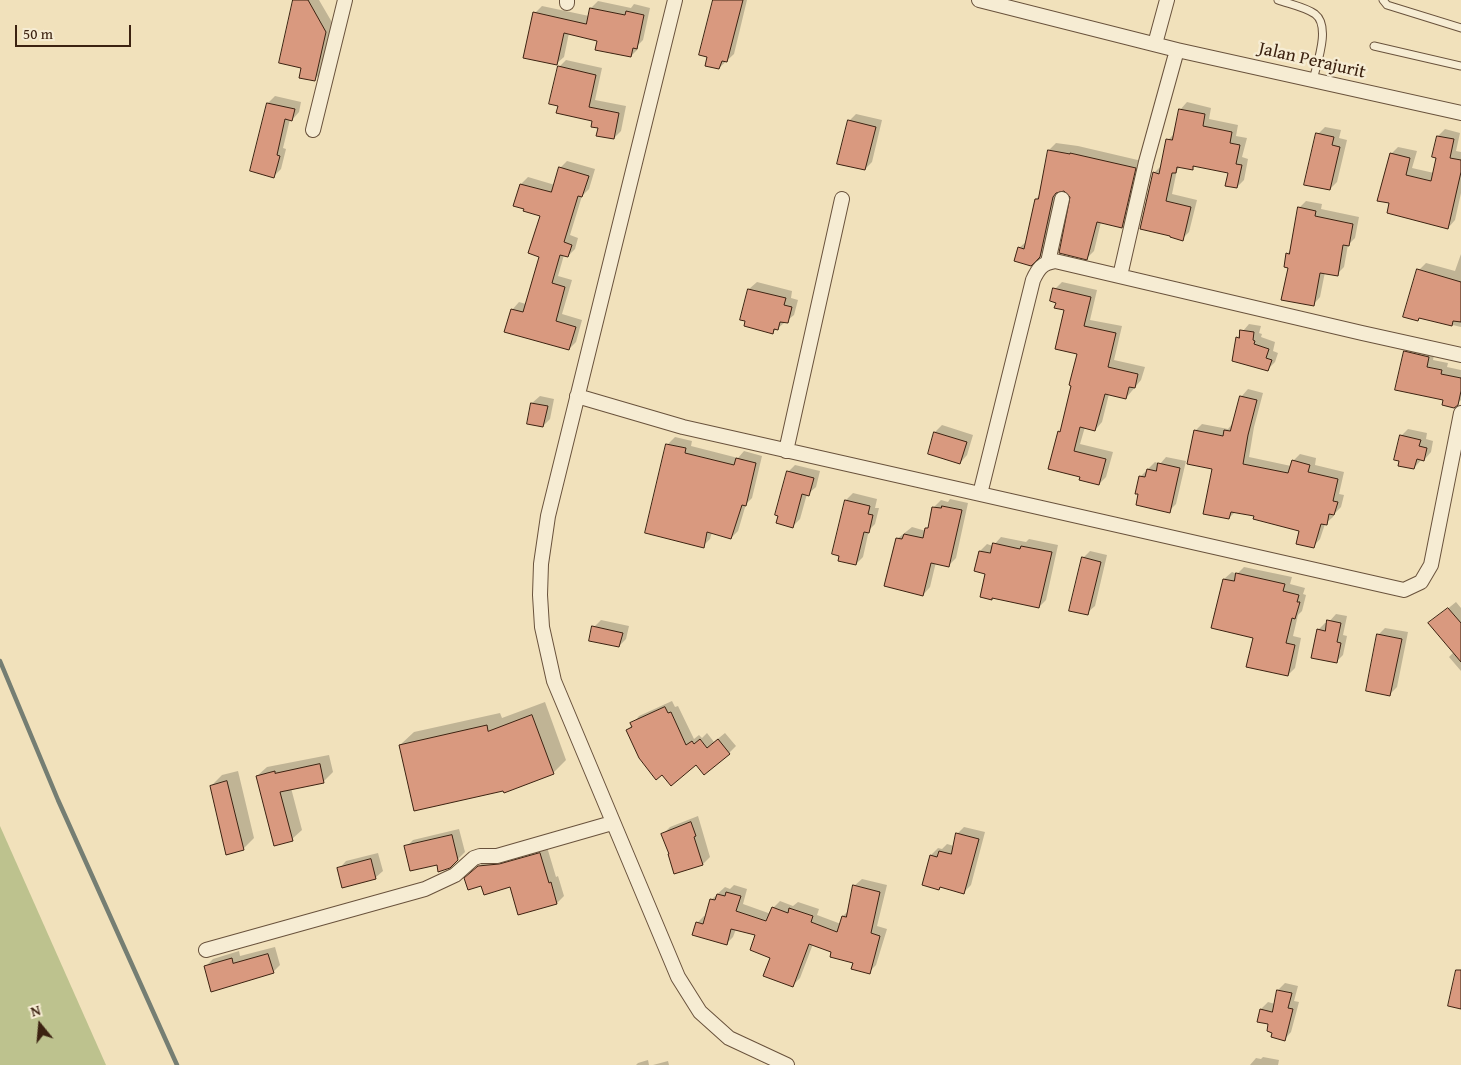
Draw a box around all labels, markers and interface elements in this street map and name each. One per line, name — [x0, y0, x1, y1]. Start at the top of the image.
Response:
scale bar — [18, 15, 134, 47]
text: 50 m — [23, 23, 53, 44]
street label: Jalan Perajurit — [1256, 38, 1368, 84]
north arrow — [15, 1000, 65, 1050]
text: N — [28, 1000, 43, 1022]

